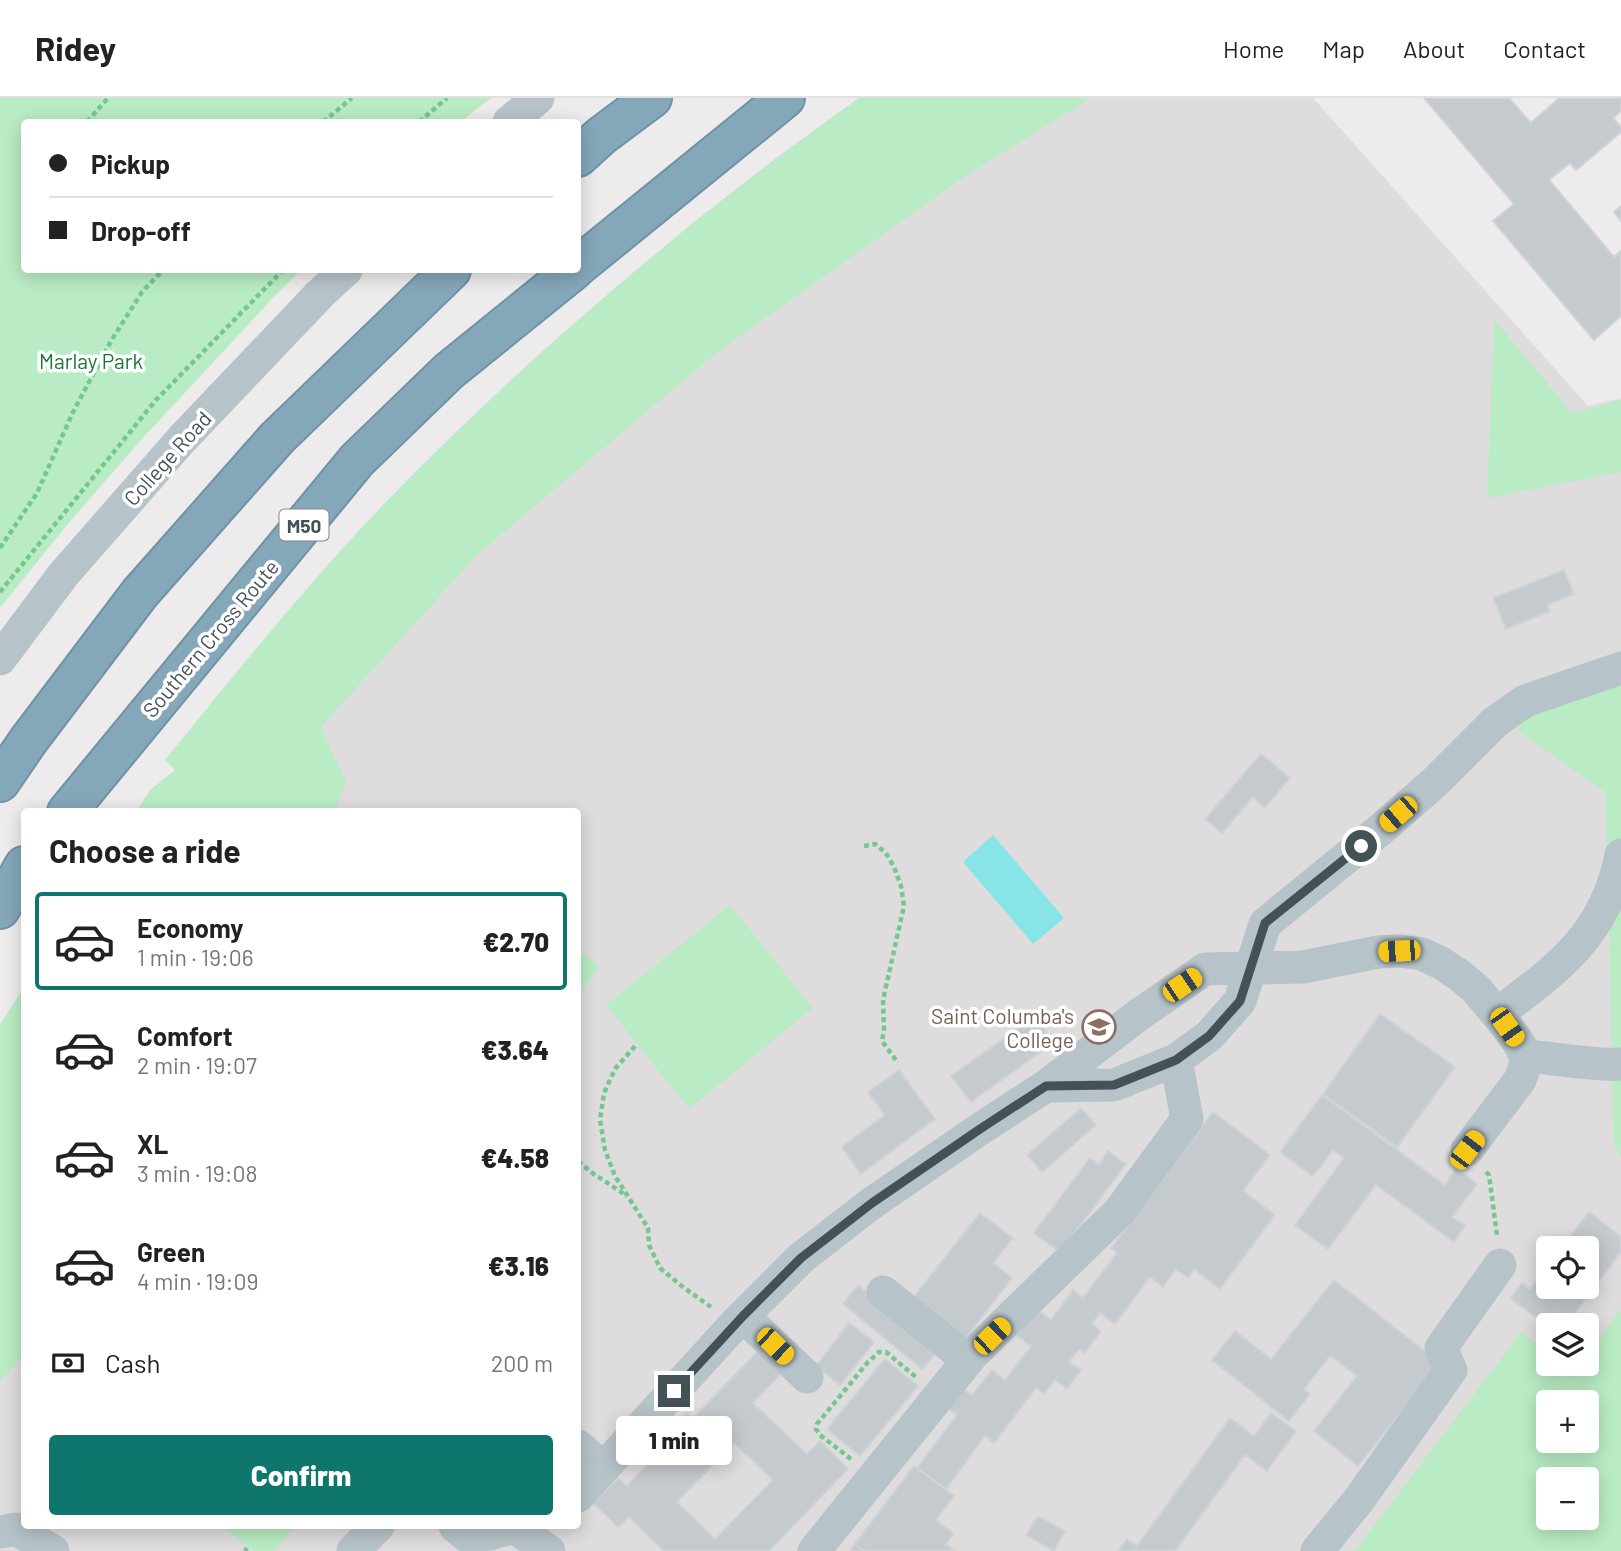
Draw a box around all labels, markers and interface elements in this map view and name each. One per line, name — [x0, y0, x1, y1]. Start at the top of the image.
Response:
text: Ridey — [35, 28, 116, 68]
text: Home — [1223, 34, 1284, 63]
text: Map — [1322, 34, 1365, 63]
text: About — [1403, 34, 1465, 63]
text: Contact — [1503, 34, 1586, 63]
text: Pickup — [91, 148, 170, 179]
text: Drop-off — [91, 215, 191, 246]
park label: Marlay Park — [39, 348, 143, 373]
street label: College Road — [118, 406, 216, 510]
road number: M50 — [280, 510, 328, 540]
street label: Southern Cross Route — [137, 554, 283, 722]
car — [1376, 792, 1421, 836]
route start — [1345, 830, 1377, 862]
text: Choose a ride — [49, 831, 241, 869]
icon: car — [53, 910, 116, 973]
text: Economy — [137, 912, 243, 943]
text: €2.70 — [483, 926, 549, 957]
car — [1378, 939, 1421, 963]
text: 1 min · 19:06 — [137, 943, 254, 971]
car — [1159, 965, 1206, 1005]
place label: Saint Columba's College — [931, 1003, 1074, 1052]
car — [1487, 1004, 1528, 1050]
school or university icon: Saint Columba's College — [1080, 1008, 1118, 1046]
icon: car — [53, 1018, 116, 1081]
text: Comfort — [137, 1020, 233, 1051]
text: €3.64 — [481, 1034, 549, 1065]
text: 2 min · 19:07 — [137, 1051, 257, 1079]
icon: car — [53, 1126, 116, 1189]
car — [1446, 1127, 1489, 1173]
text: XL — [137, 1128, 168, 1159]
text: €4.58 — [481, 1142, 549, 1173]
text: 3 min · 19:08 — [137, 1159, 258, 1187]
icon: car — [53, 1234, 116, 1297]
text: Green — [137, 1236, 205, 1267]
map controls — [1536, 1236, 1599, 1530]
button: locate — [1536, 1236, 1599, 1299]
text: €3.16 — [488, 1250, 549, 1281]
text: 4 min · 19:09 — [137, 1267, 258, 1295]
button: layers — [1536, 1313, 1599, 1376]
car — [970, 1314, 1015, 1358]
car — [753, 1324, 798, 1368]
icon: cash — [49, 1344, 87, 1382]
text: Cash — [105, 1347, 160, 1378]
text: 200 m — [491, 1349, 553, 1377]
route end — [658, 1375, 690, 1407]
button: + — [1536, 1390, 1599, 1453]
callout: 1 min — [616, 1416, 732, 1464]
text: 1 min — [649, 1426, 699, 1454]
button: Confirm — [49, 1435, 553, 1515]
button: − — [1536, 1467, 1599, 1530]

